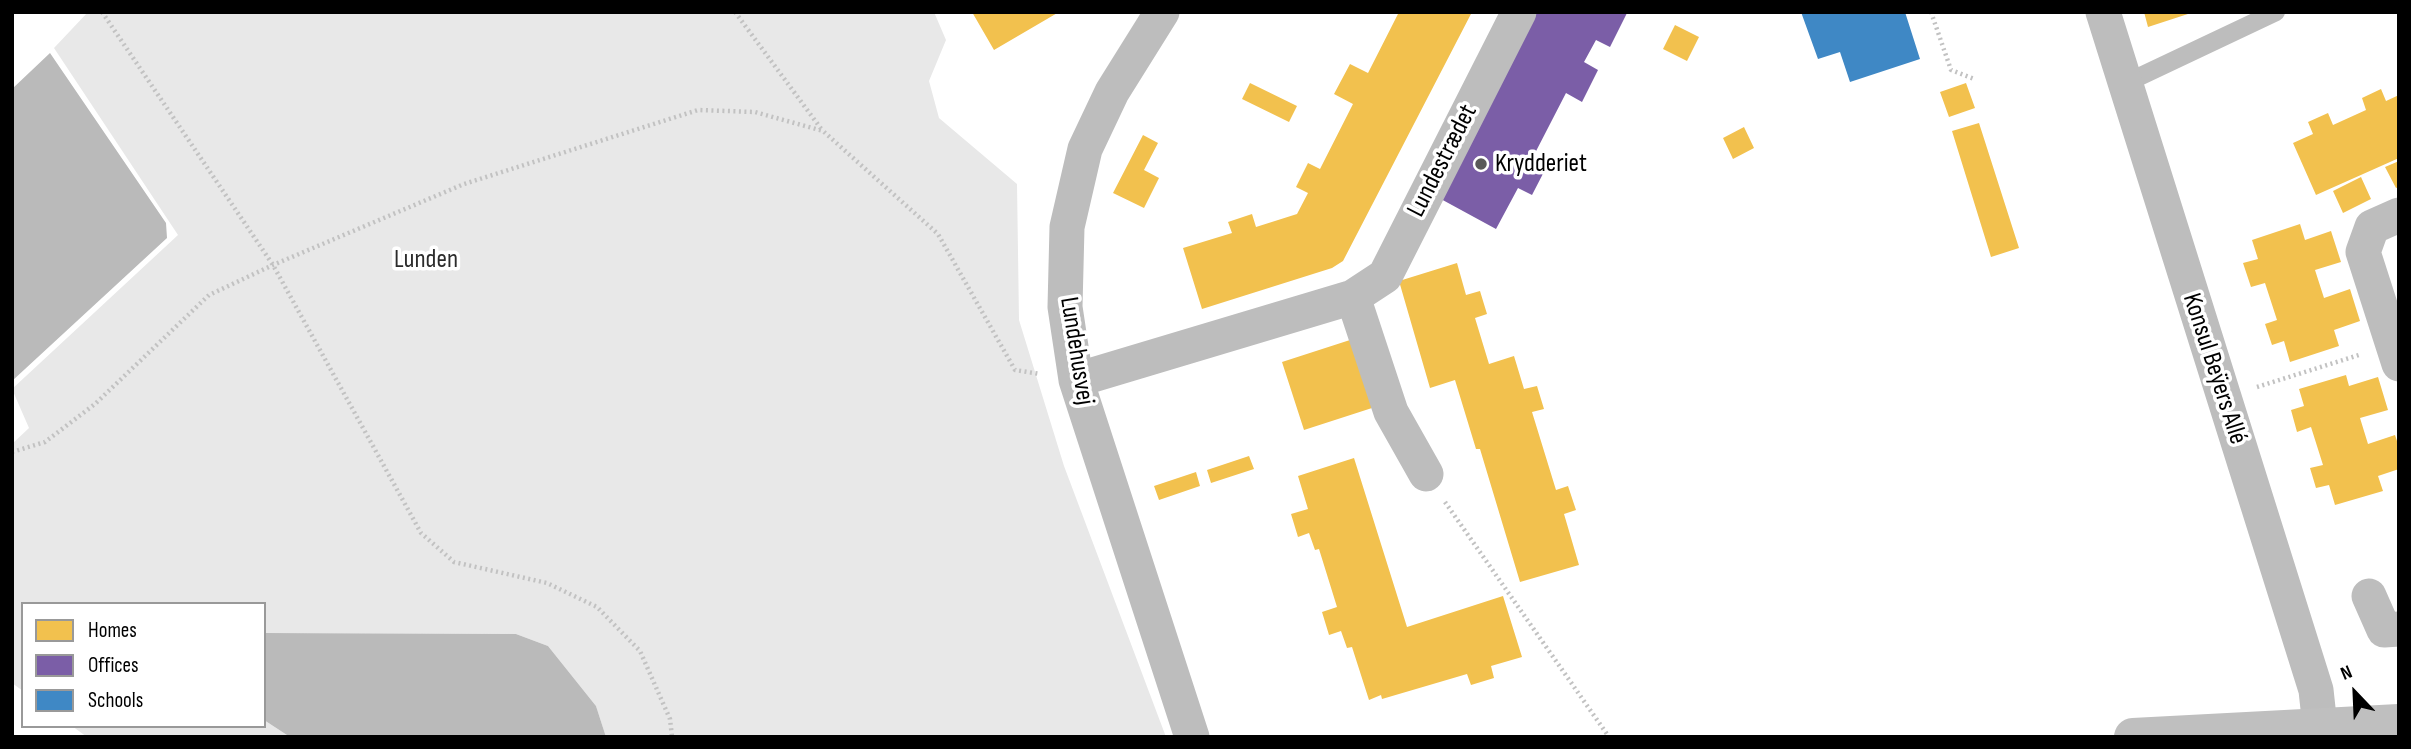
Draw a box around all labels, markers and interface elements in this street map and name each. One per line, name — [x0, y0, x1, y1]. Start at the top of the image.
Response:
street label: Lundestrædet — [1401, 100, 1485, 222]
place label: Krydderiet — [1495, 148, 1587, 180]
marker: Krydderiet — [1473, 156, 1489, 172]
park label: Lunden — [394, 244, 458, 276]
street label: Konsul Beÿers Allé — [2175, 290, 2253, 448]
street label: Lundehusvej — [1052, 295, 1100, 407]
legend — [21, 602, 266, 728]
text: Homes — [88, 618, 137, 643]
text: Offices — [88, 653, 139, 678]
north arrow — [2320, 658, 2390, 728]
text: N — [2337, 661, 2356, 686]
text: Schools — [88, 688, 143, 713]

